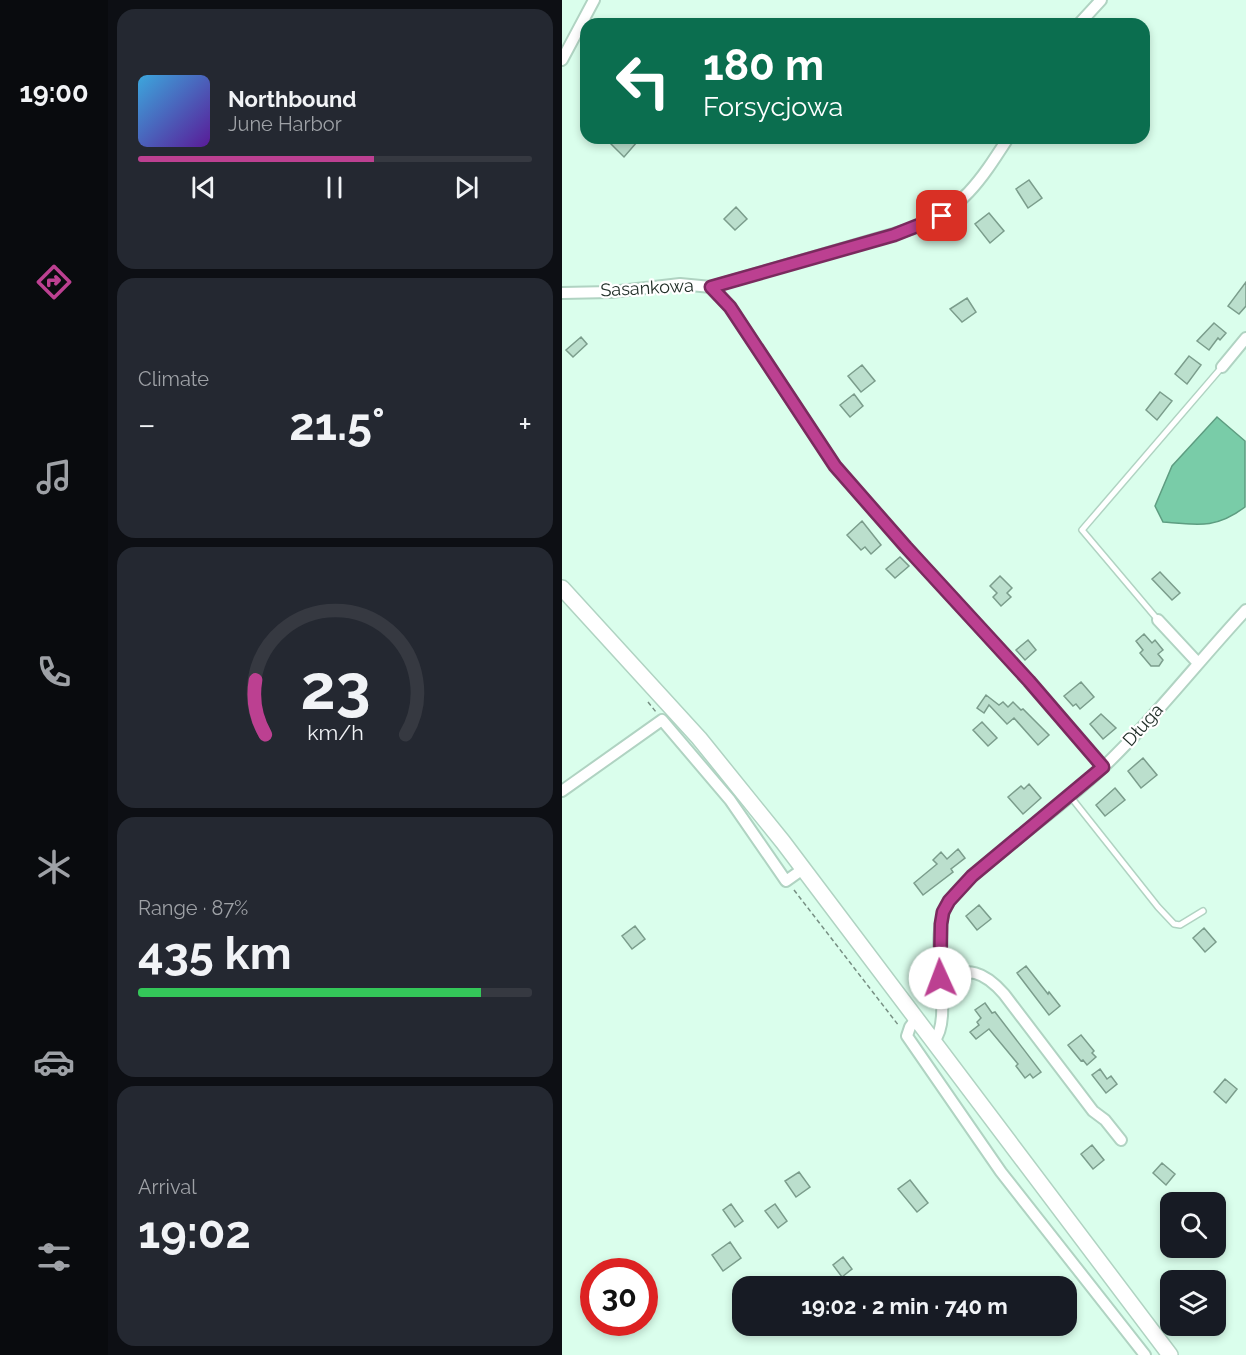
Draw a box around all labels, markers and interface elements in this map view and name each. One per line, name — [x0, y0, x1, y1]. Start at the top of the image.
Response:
text: 180 m — [703, 41, 824, 90]
icon: left — [604, 42, 682, 120]
text: 19:00 — [19, 77, 89, 108]
text: Northbound — [228, 86, 357, 112]
text: Forsycjowa — [703, 91, 843, 122]
text: June Harbor — [228, 112, 342, 136]
icon: previous — [187, 171, 220, 204]
icon: pause — [318, 171, 351, 204]
icon: next — [450, 171, 483, 204]
pin — [916, 190, 967, 241]
icon: arrive — [925, 199, 958, 232]
icon: directions — [33, 261, 75, 303]
street label: Sasankowa — [600, 275, 694, 300]
text: Climate — [138, 367, 209, 391]
text: 21.5° — [289, 398, 385, 451]
text: − — [138, 405, 156, 444]
text: + — [518, 405, 532, 444]
icon: music — [33, 456, 75, 498]
text: 23 — [300, 650, 370, 724]
icon: phone — [33, 651, 75, 693]
street label: Długa — [1118, 699, 1167, 750]
text: km/h — [307, 720, 363, 745]
icon: climate — [33, 846, 75, 888]
text: Range · 87% — [138, 896, 248, 920]
text: 435 km — [138, 927, 292, 980]
position arrow — [908, 946, 972, 1010]
icon: car — [33, 1041, 75, 1083]
text: Arrival — [138, 1175, 197, 1199]
map controls — [1160, 1192, 1226, 1336]
button: search — [1160, 1192, 1226, 1258]
text: 19:02 — [138, 1206, 251, 1259]
icon: filters — [33, 1236, 75, 1278]
speed limit sign: 30 — [580, 1258, 658, 1336]
button: layers — [1160, 1270, 1226, 1336]
text: 19:02 · 2 min · 740 m — [801, 1293, 1008, 1319]

